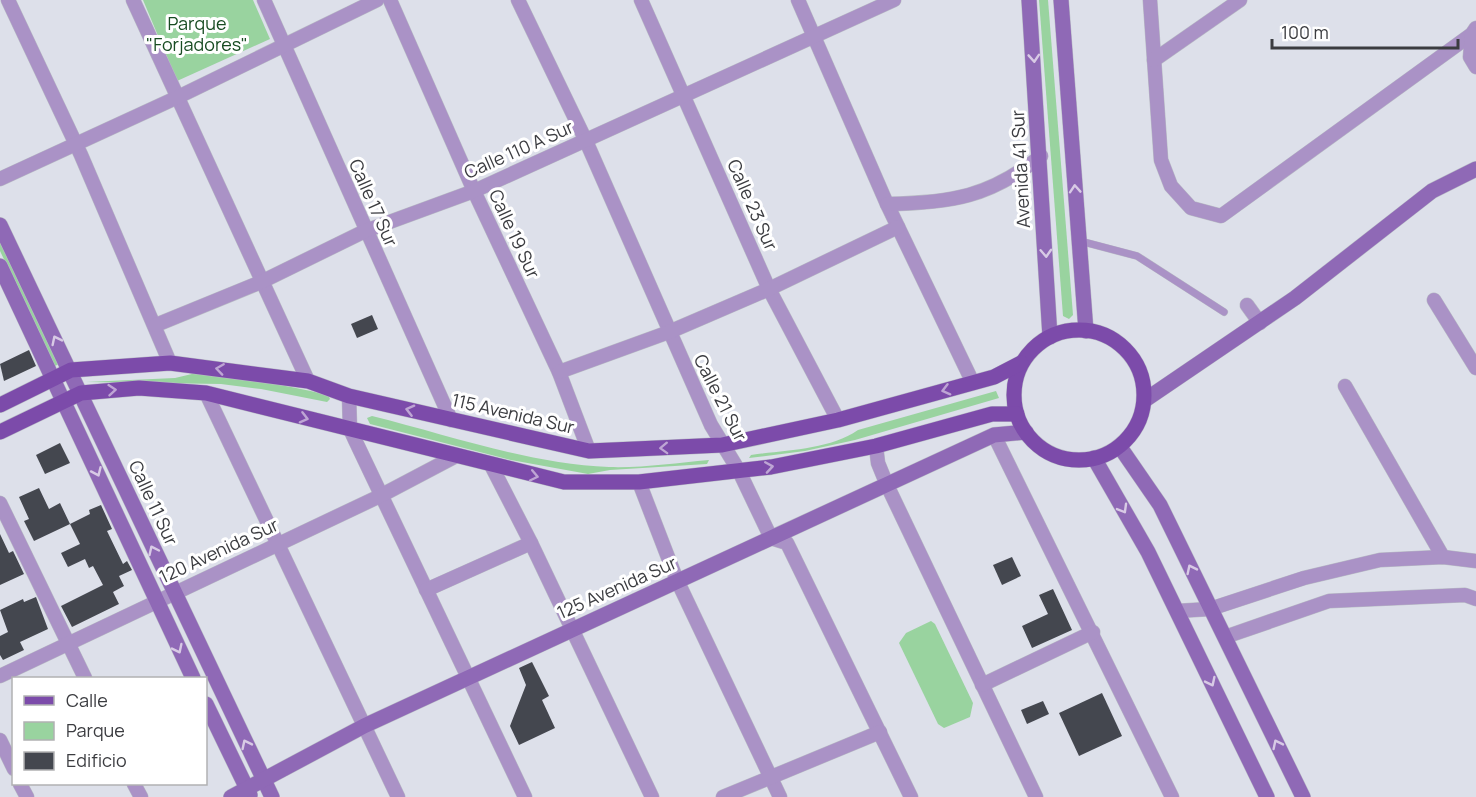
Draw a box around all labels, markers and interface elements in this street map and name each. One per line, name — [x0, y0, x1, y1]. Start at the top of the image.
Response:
park label: Parque "Forjadores" — [146, 11, 248, 56]
scale bar — [1272, 12, 1458, 50]
text: 100 m — [1281, 20, 1329, 44]
one-way arrow — [1027, 54, 1040, 63]
street label: Avenida 41 Sur — [1005, 109, 1035, 229]
street label: Calle 110 A Sur — [460, 114, 578, 184]
street label: Calle 17 Sur — [344, 155, 404, 251]
street label: Calle 23 Sur — [722, 155, 784, 254]
one-way arrow — [1068, 184, 1081, 193]
street label: Calle 19 Sur — [484, 185, 546, 282]
one-way arrow — [1039, 248, 1052, 257]
one-way arrow — [52, 335, 64, 346]
street label: Calle 21 Sur — [689, 350, 753, 446]
one-way arrow — [216, 363, 225, 375]
one-way arrow — [942, 383, 952, 396]
one-way arrow — [108, 384, 117, 397]
street label: 115 Avenida Sur — [450, 387, 577, 439]
one-way arrow — [405, 405, 415, 418]
one-way arrow — [299, 410, 309, 423]
one-way arrow — [659, 441, 668, 454]
street label: Calle 11 Sur — [124, 456, 184, 549]
one-way arrow — [765, 461, 774, 473]
one-way arrow — [90, 465, 102, 476]
one-way arrow — [529, 469, 539, 482]
one-way arrow — [1116, 503, 1127, 513]
street label: 120 Avenida Sur — [155, 512, 283, 588]
one-way arrow — [148, 545, 160, 556]
street label: 125 Avenida Sur — [553, 550, 681, 624]
one-way arrow — [1187, 565, 1198, 576]
one-way arrow — [171, 642, 183, 653]
one-way arrow — [1204, 676, 1216, 687]
legend — [12, 677, 207, 785]
text: Calle — [66, 688, 108, 712]
text: Parque — [66, 718, 125, 742]
one-way arrow — [242, 740, 254, 751]
one-way arrow — [1273, 740, 1284, 751]
text: Edificio — [66, 748, 127, 772]

